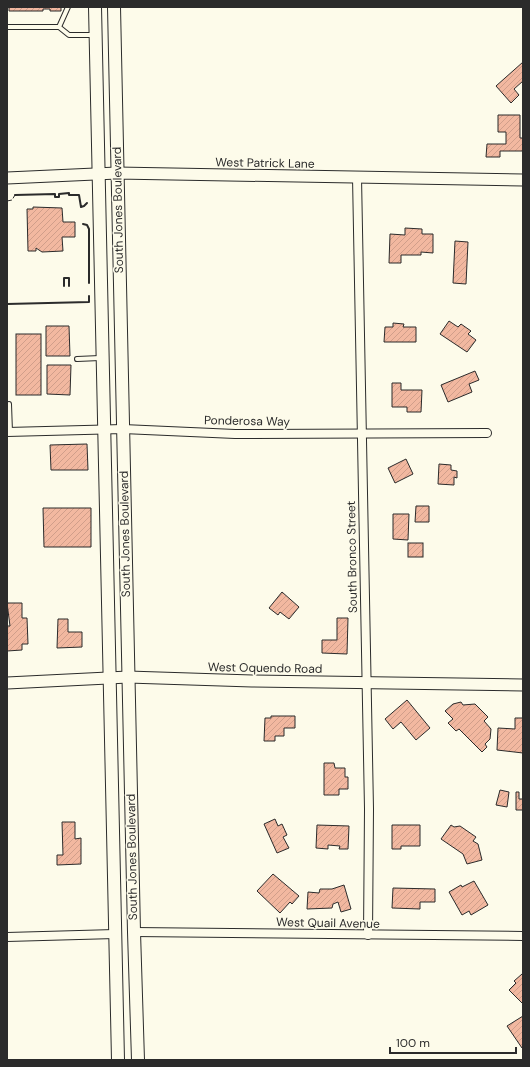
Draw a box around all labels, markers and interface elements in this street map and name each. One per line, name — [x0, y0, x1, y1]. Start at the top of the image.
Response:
street label: South Jones Boulevard — [109, 147, 127, 273]
street label: West Patrick Lane — [215, 154, 315, 172]
street label: Ponderosa Way — [204, 412, 290, 430]
street label: South Jones Boulevard — [116, 471, 134, 597]
street label: South Bronco Street — [343, 500, 361, 613]
street label: West Oquendo Road — [208, 659, 322, 677]
street label: South Jones Boulevard — [123, 794, 141, 920]
street label: West Quail Avenue — [276, 914, 380, 932]
scale bar — [390, 1029, 516, 1055]
text: 100 m — [396, 1035, 430, 1051]

